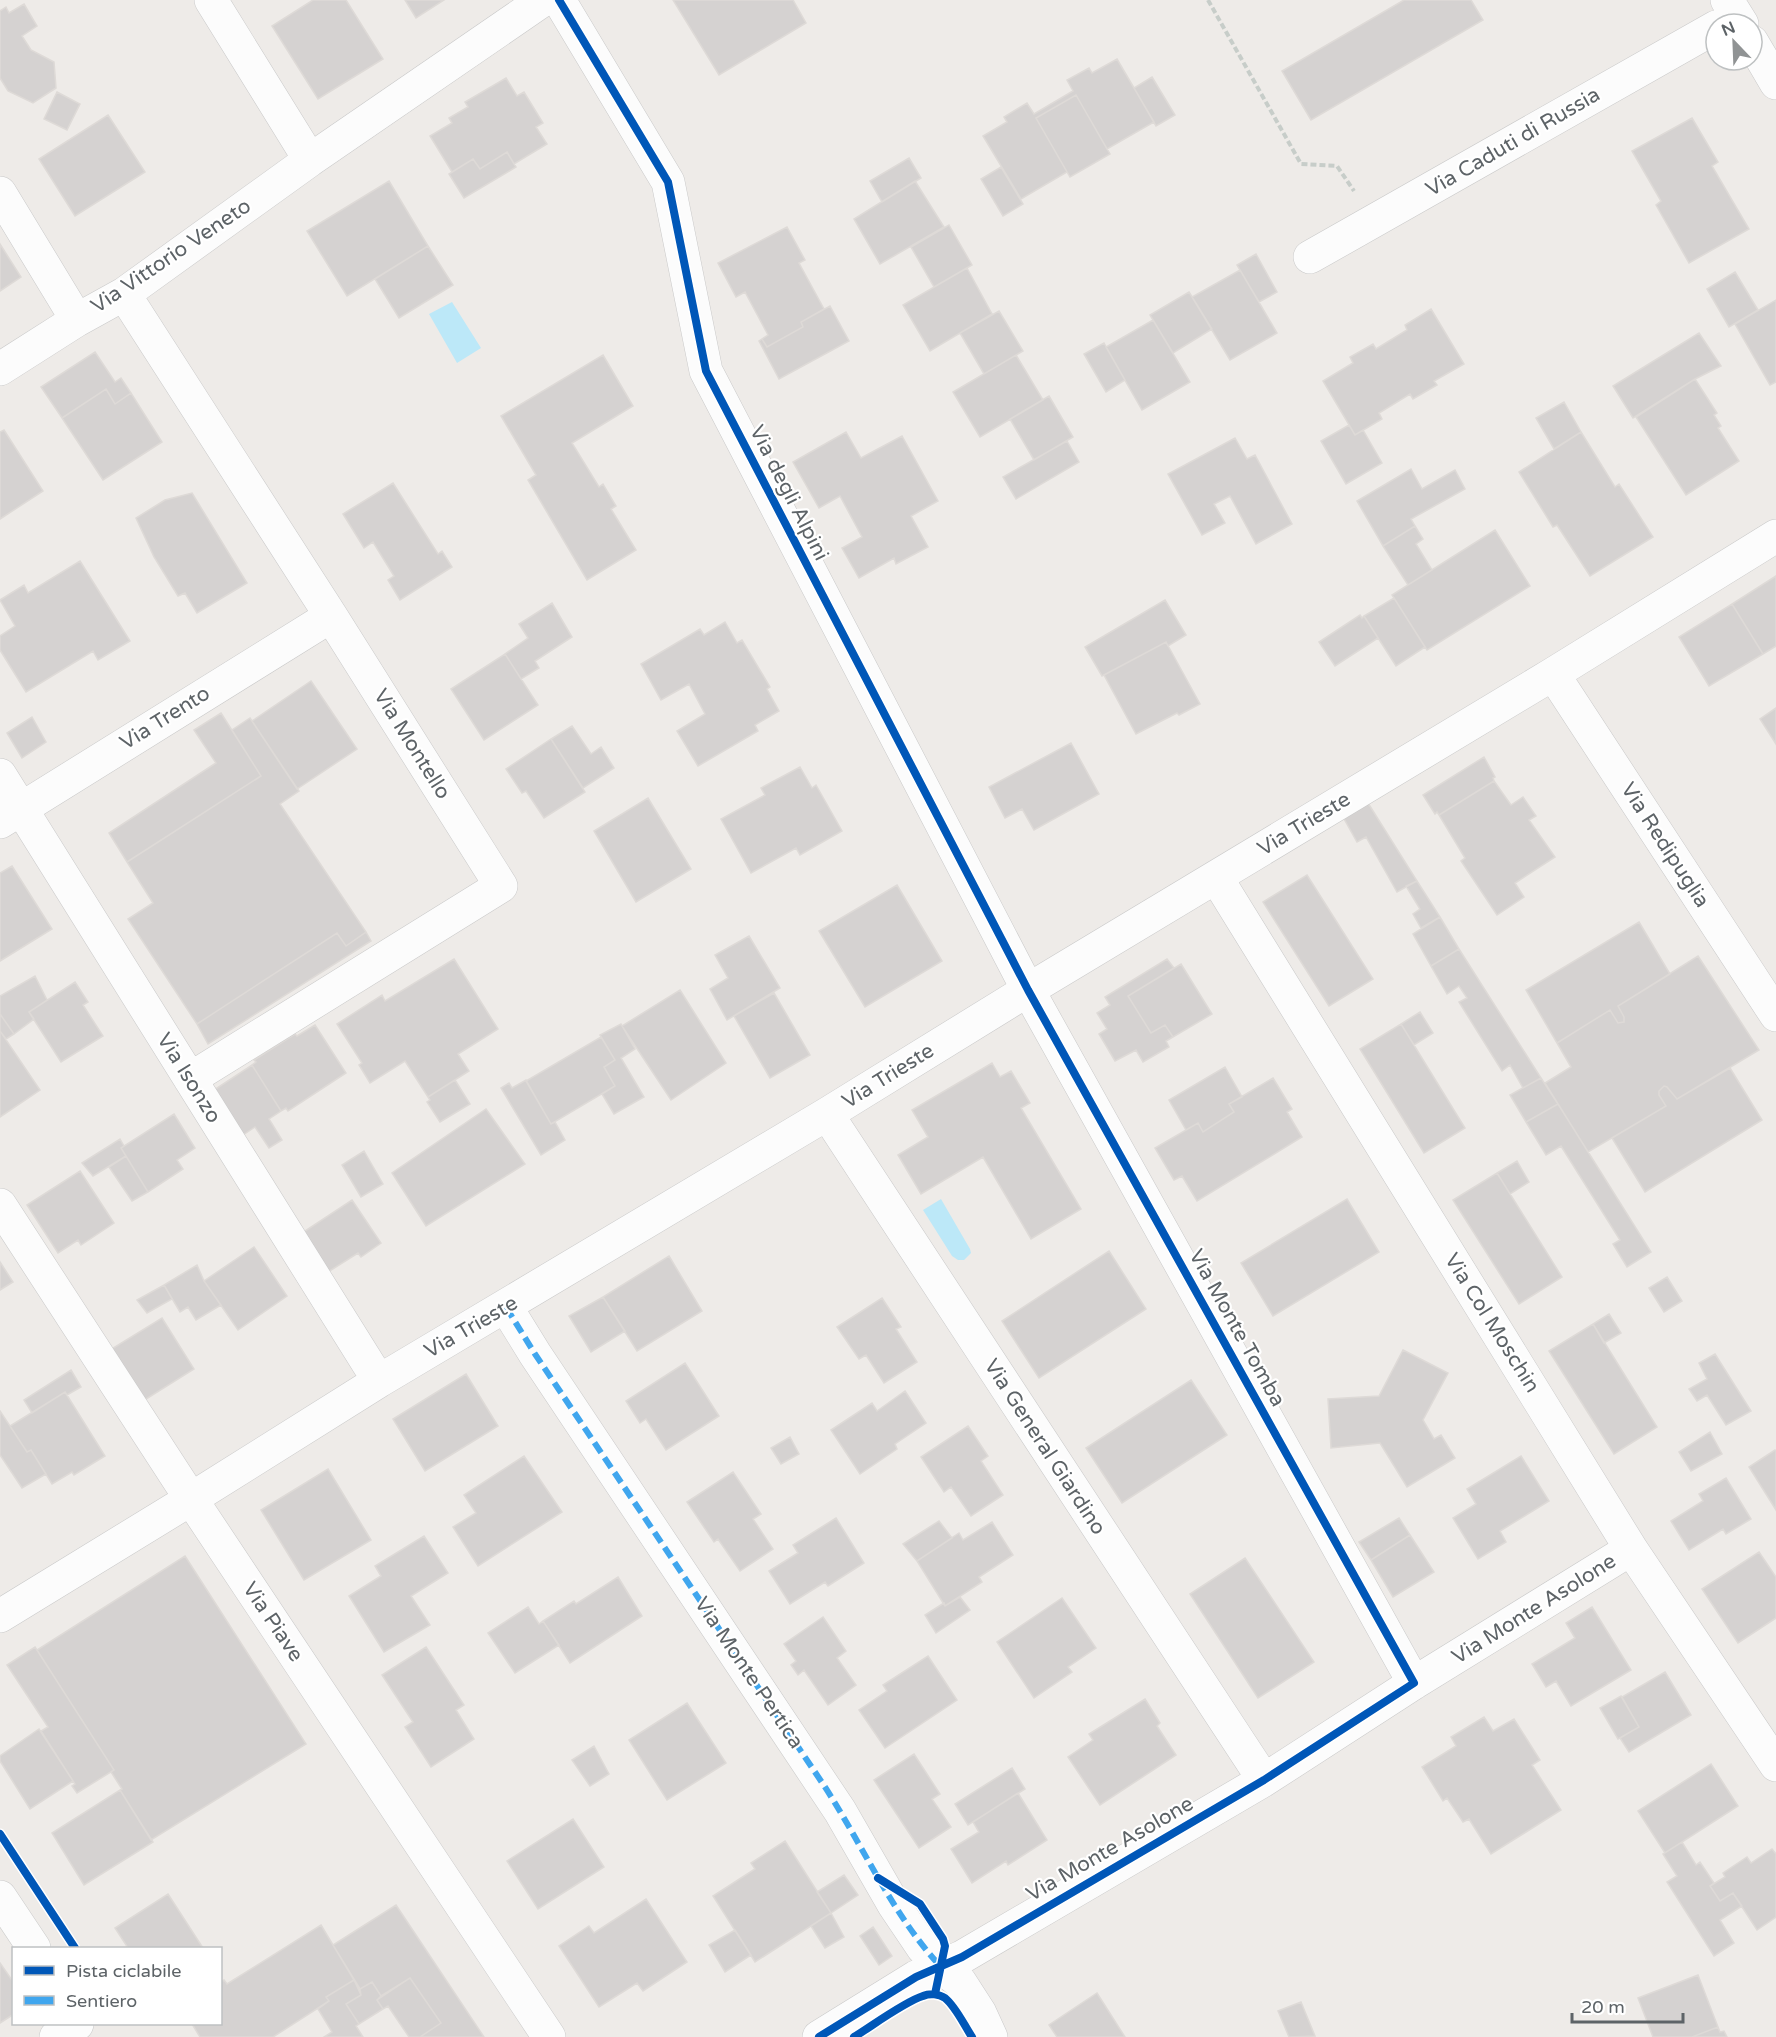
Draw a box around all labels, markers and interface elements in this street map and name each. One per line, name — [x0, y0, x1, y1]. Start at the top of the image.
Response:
north arrow — [1704, 12, 1764, 72]
text: N — [1719, 17, 1738, 41]
street label: Via Caduti di Russia — [1422, 82, 1604, 202]
street label: Via Vittorio Veneto — [86, 193, 256, 319]
street label: Via degli Alpini — [744, 421, 834, 565]
street label: Via Trento — [115, 681, 215, 755]
street label: Via Montello — [368, 684, 456, 804]
street label: Via Redipuglia — [1615, 778, 1715, 912]
street label: Via Trieste — [1253, 787, 1355, 861]
street label: Via Isonzo — [152, 1028, 226, 1128]
street label: Via Trieste — [838, 1038, 939, 1114]
street label: Via Monte Tomba — [1183, 1245, 1291, 1411]
street label: Via Col Moschin — [1439, 1249, 1545, 1397]
street label: Via Trieste — [420, 1290, 522, 1364]
street label: Via General Giardino — [979, 1354, 1111, 1540]
street label: Via Monte Asolone — [1447, 1548, 1621, 1670]
street label: Via Piave — [237, 1577, 309, 1667]
street label: Via Monte Pertica — [689, 1592, 809, 1754]
street label: Via Monte Asolone — [1022, 1791, 1198, 1907]
legend — [12, 1947, 222, 2025]
text: Pista ciclabile — [66, 1960, 181, 1982]
scale bar — [1572, 1986, 1683, 2024]
text: Sentiero — [66, 1990, 137, 2012]
text: 20 m — [1581, 1996, 1625, 2018]

